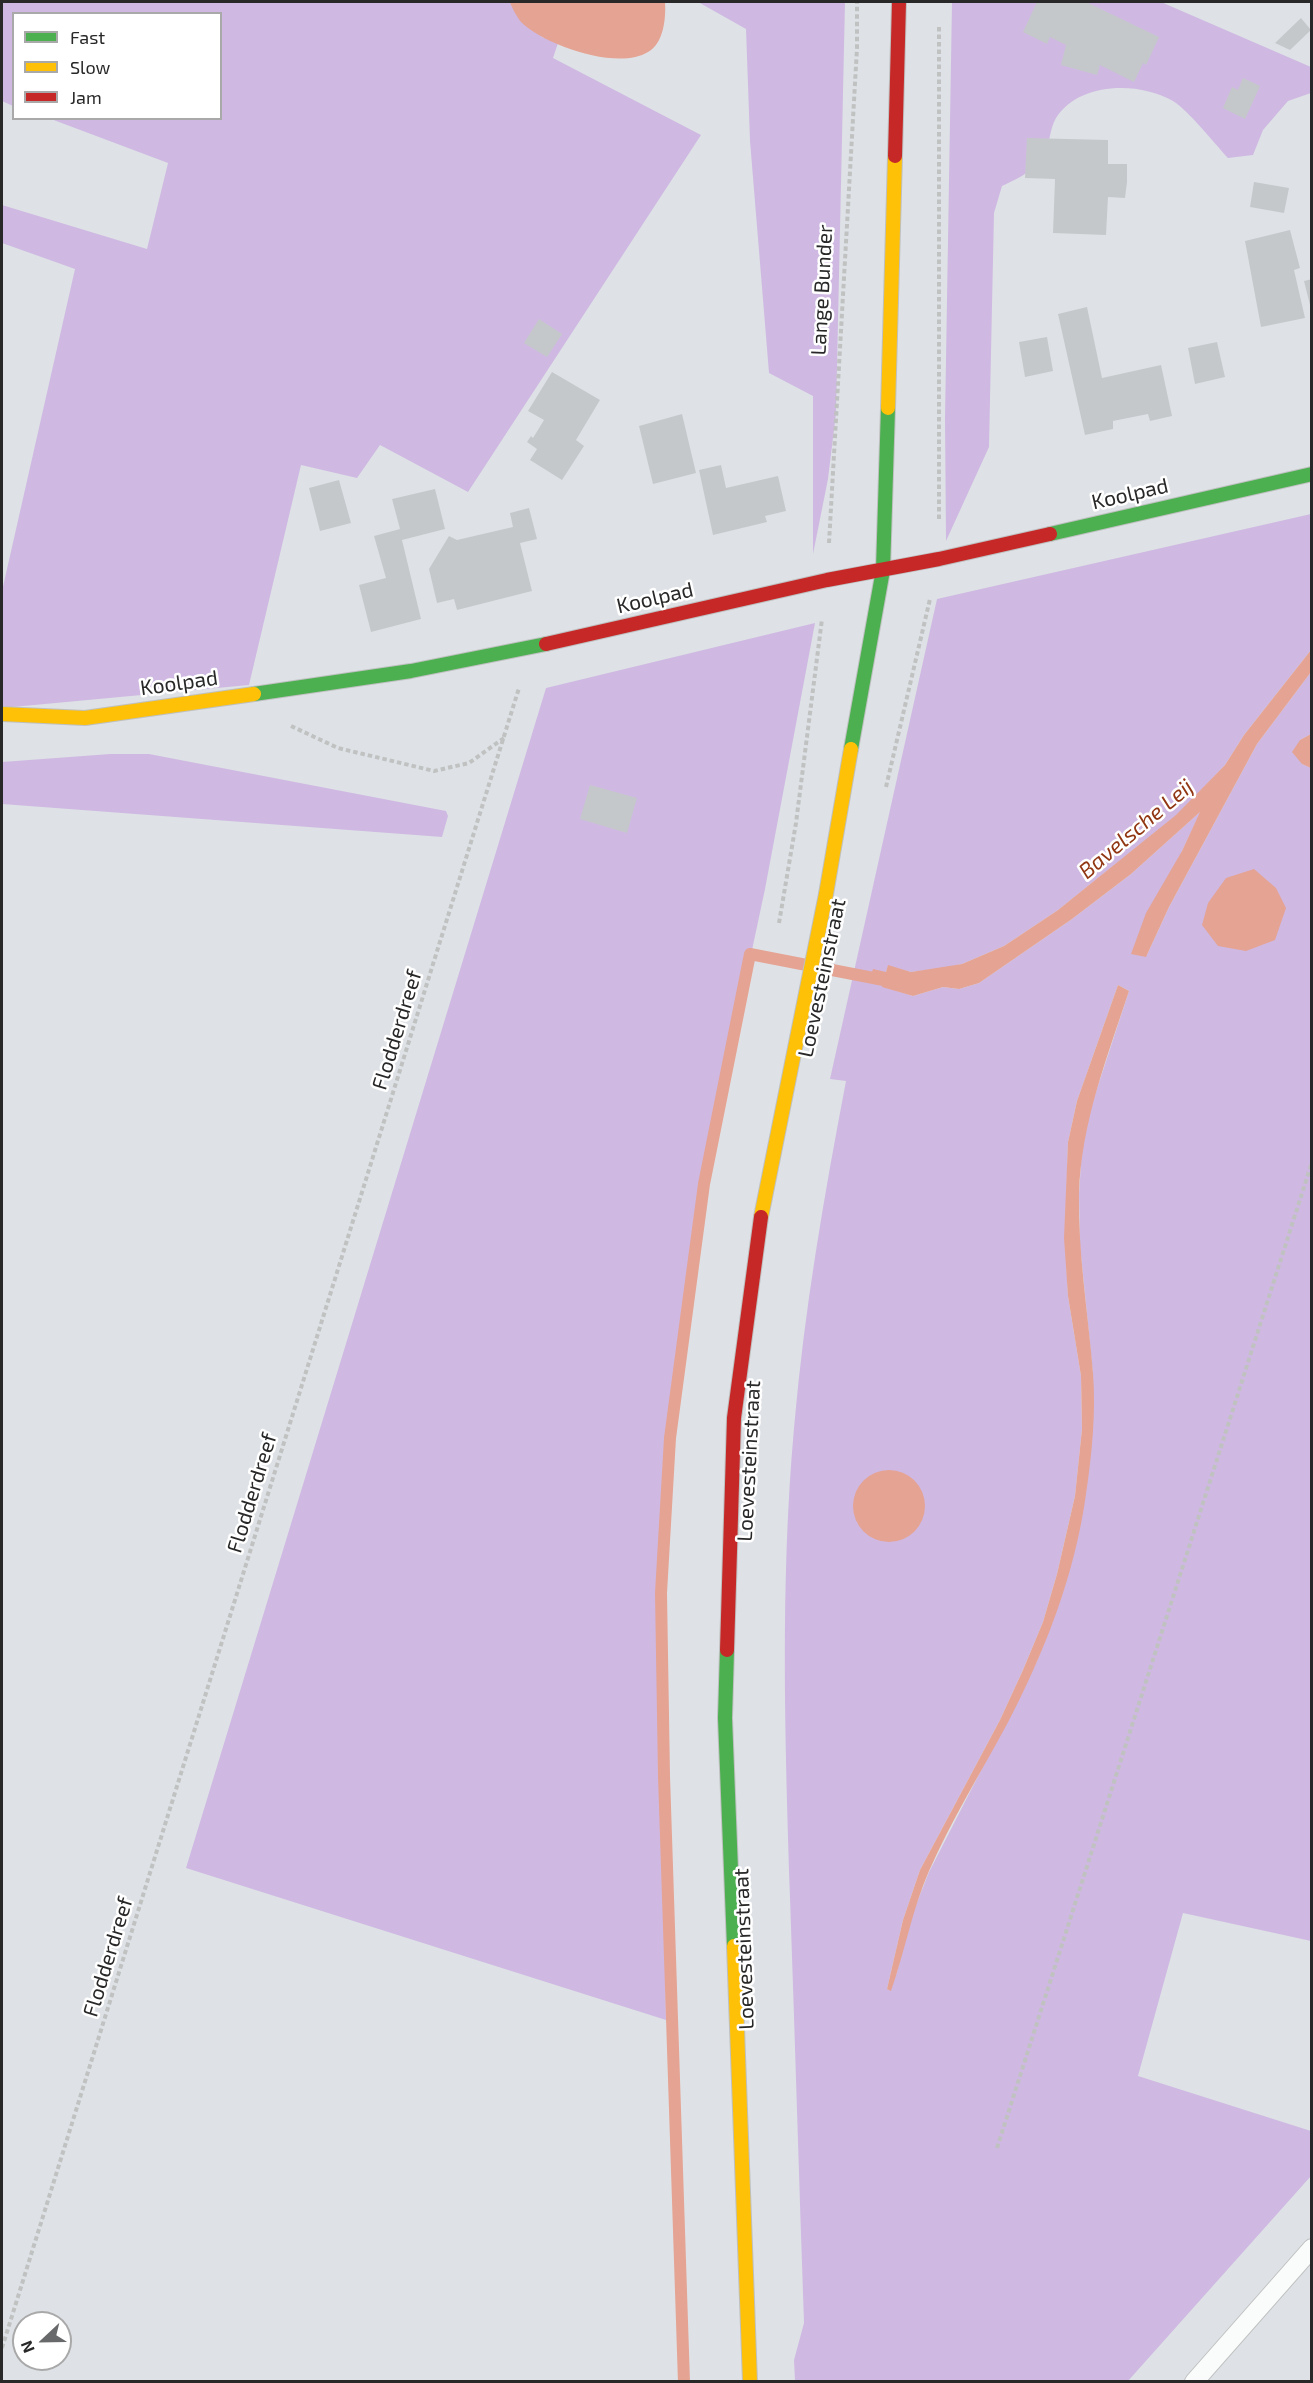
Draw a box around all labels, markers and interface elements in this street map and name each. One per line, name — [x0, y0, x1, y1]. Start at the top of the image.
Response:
legend — [12, 12, 222, 120]
text: Fast — [70, 26, 105, 48]
text: Slow — [70, 56, 110, 78]
text: Jam — [70, 86, 102, 108]
street label: Lange Bunder — [806, 224, 838, 356]
street label: Koolpad — [1089, 473, 1171, 515]
street label: Koolpad — [614, 577, 696, 619]
street label: Koolpad — [139, 665, 219, 701]
water label: Bavelsche Leij — [1073, 774, 1199, 884]
street label: Loevesteinstraat — [793, 896, 851, 1060]
street label: Flodderdreef — [367, 967, 427, 1093]
street label: Loevesteinstraat — [732, 1380, 766, 1542]
street label: Flodderdreef — [222, 1430, 282, 1556]
street label: Loevesteinstraat — [729, 1868, 759, 2030]
street label: Flodderdreef — [78, 1894, 138, 2020]
north arrow — [12, 2311, 72, 2371]
text: N — [16, 2338, 38, 2356]

